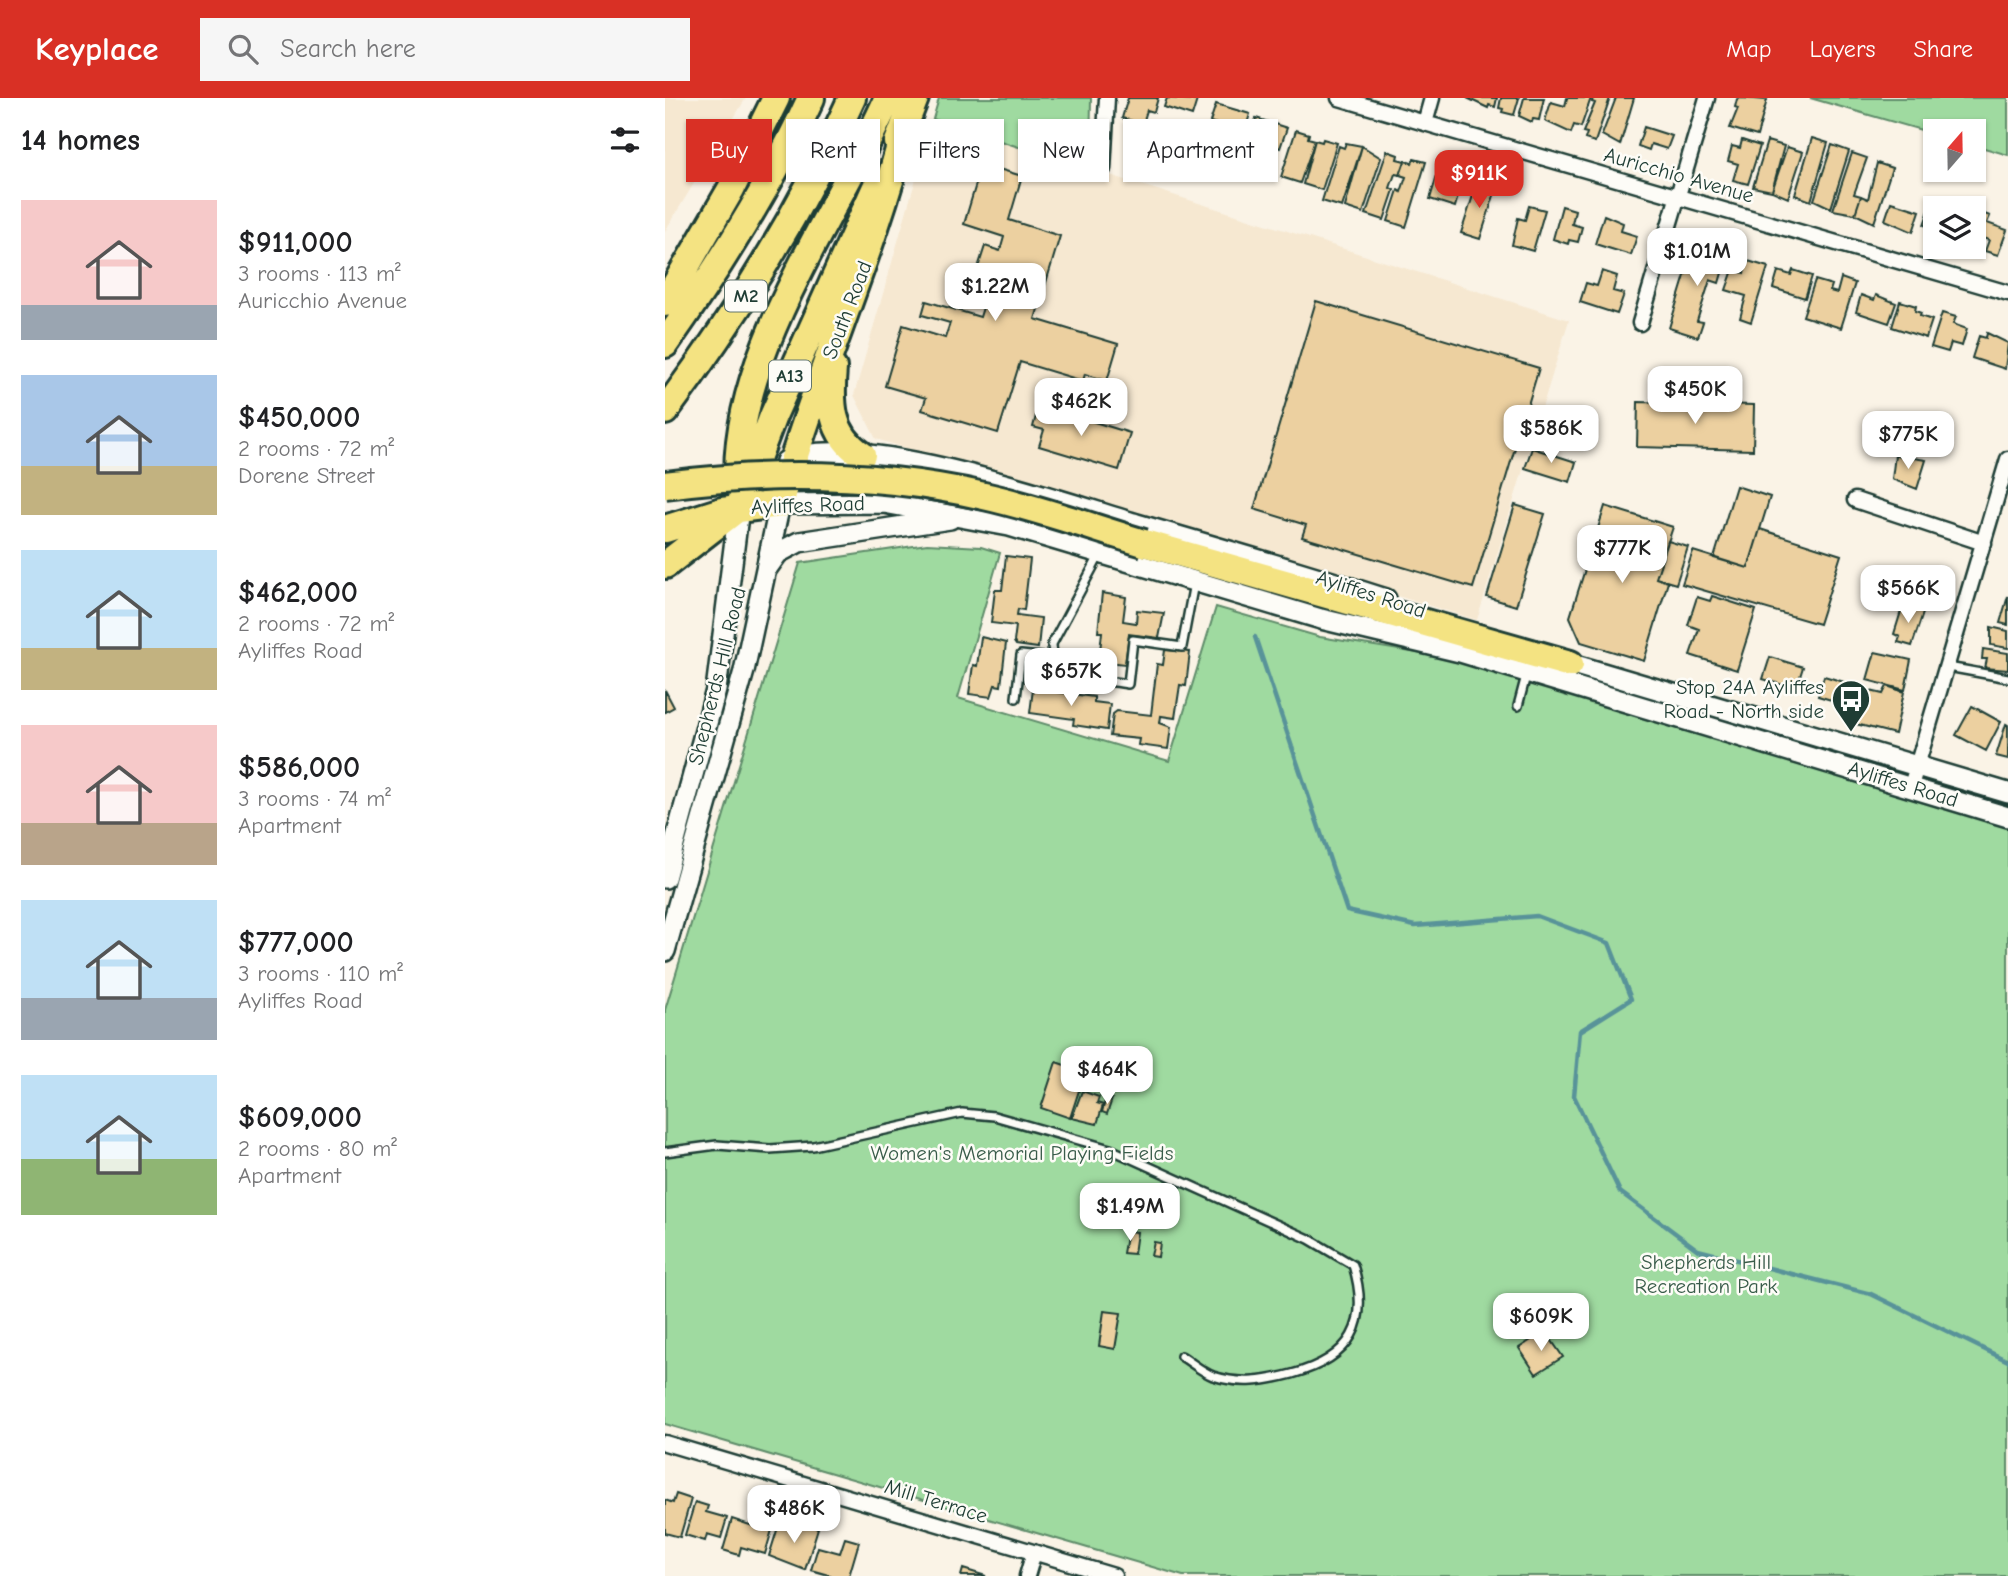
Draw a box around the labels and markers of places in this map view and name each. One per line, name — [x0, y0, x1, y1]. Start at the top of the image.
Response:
pin: $911K — [1430, 150, 1528, 210]
pin: $1.01M — [1640, 228, 1754, 288]
pin: $1.22M — [938, 264, 1052, 323]
pin: $450K — [1646, 366, 1744, 426]
pin: $462K — [1032, 378, 1130, 438]
pin: $586K — [1502, 406, 1600, 465]
pin: $775K — [1859, 412, 1957, 471]
pin: $777K — [1573, 526, 1671, 585]
pin: $566K — [1859, 566, 1957, 625]
pin: $657K — [1022, 648, 1120, 708]
place label: Stop 24A Ayliffes Road - North side — [1663, 675, 1824, 723]
bus stop icon: Stop 24A Ayliffes Road - North side — [1830, 678, 1872, 733]
pin: $464K — [1058, 1046, 1156, 1106]
pin: $1.49M — [1073, 1184, 1187, 1243]
pin: $609K — [1492, 1294, 1590, 1353]
pin: $486K — [745, 1486, 843, 1545]

